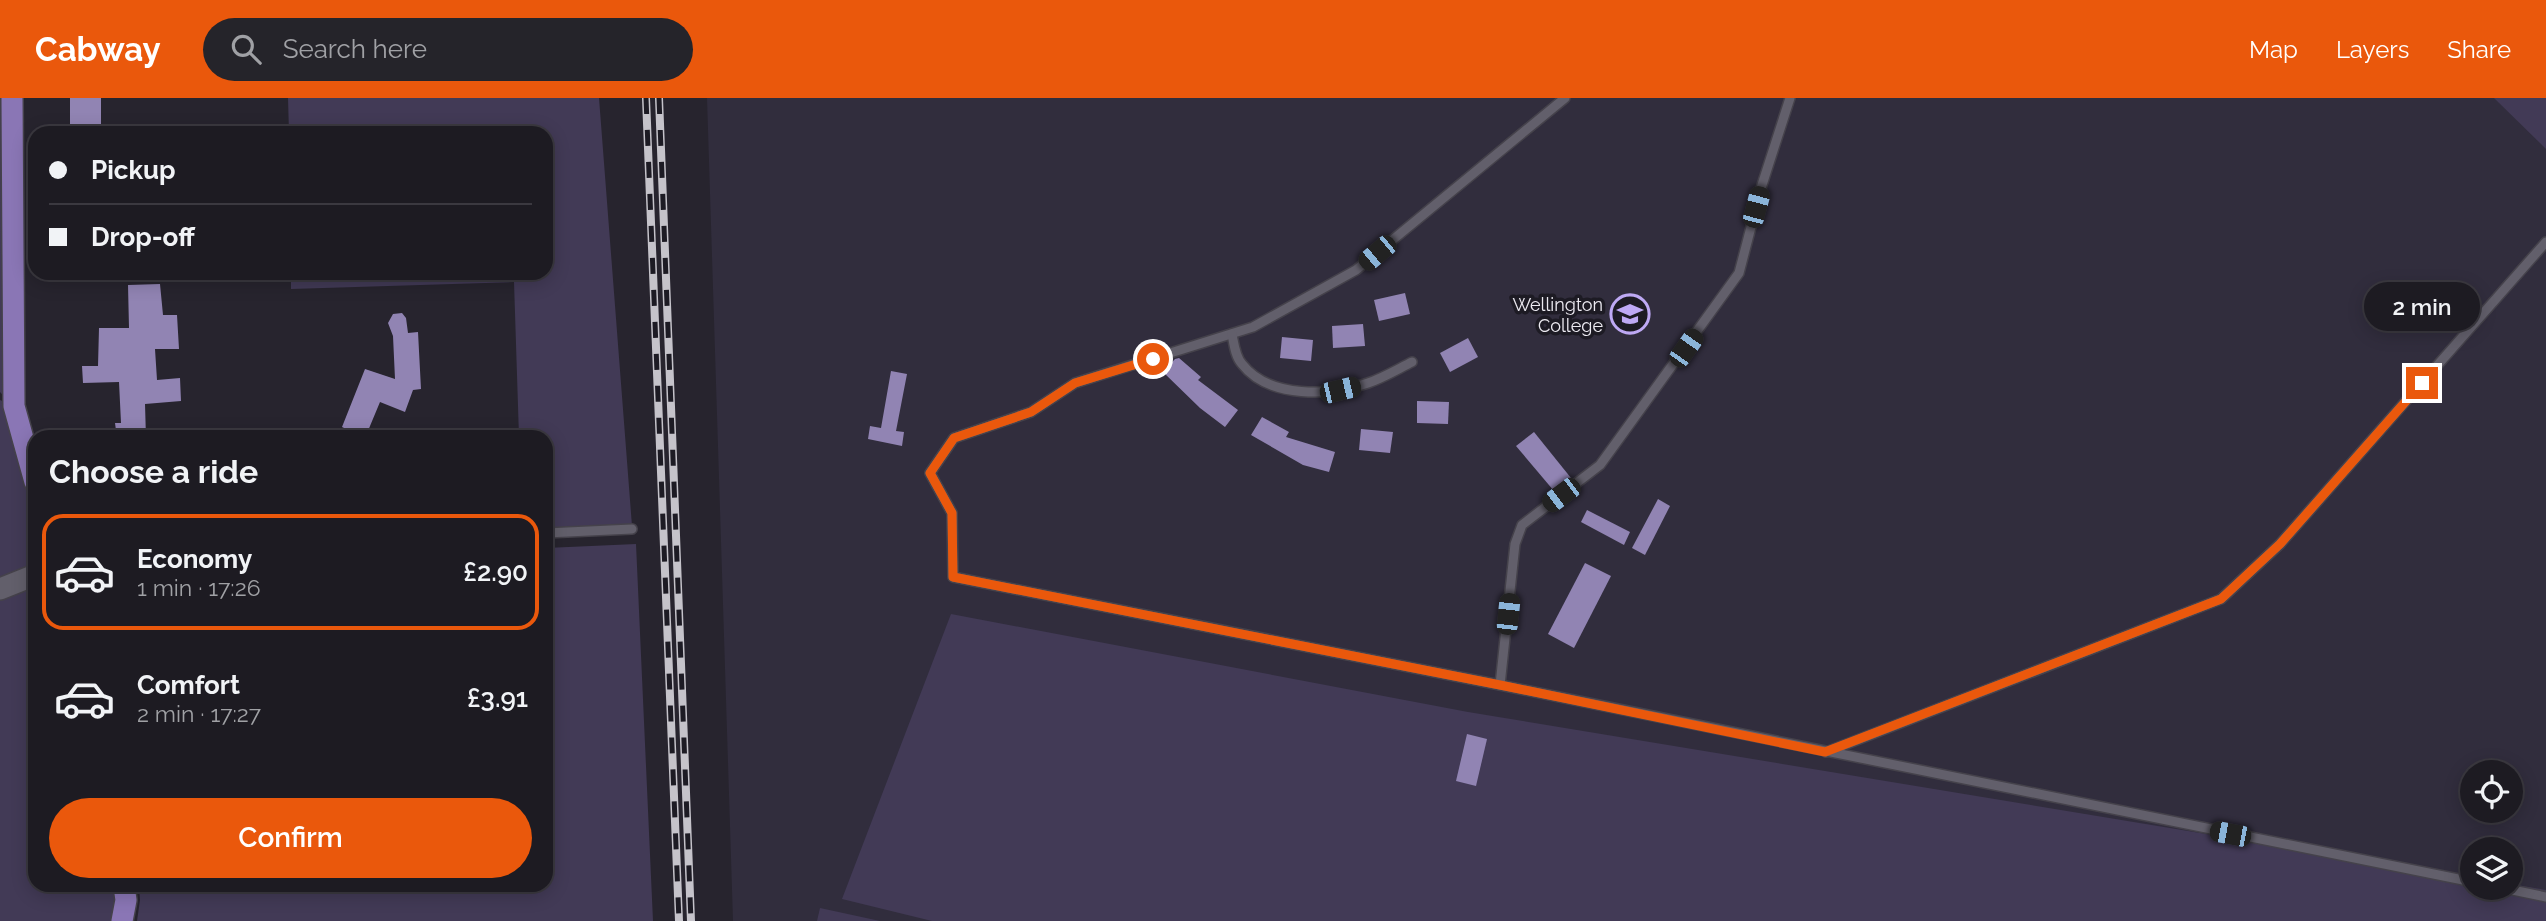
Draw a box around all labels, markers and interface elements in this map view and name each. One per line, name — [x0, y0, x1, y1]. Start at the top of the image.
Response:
search box — [203, 18, 693, 81]
text: Cabway — [35, 30, 161, 69]
icon: search — [227, 30, 265, 68]
text: Search here — [283, 34, 427, 64]
text: Map — [2249, 35, 2298, 64]
text: Layers — [2336, 35, 2409, 64]
text: Share — [2447, 35, 2511, 64]
text: Pickup — [91, 155, 176, 185]
car — [1741, 184, 1772, 230]
text: Drop-off — [91, 222, 195, 252]
car — [1355, 231, 1400, 275]
callout: 2 min — [2364, 282, 2480, 330]
school or university icon: Wellington College — [1609, 293, 1651, 335]
text: 2 min — [2393, 293, 2451, 320]
place label: Wellington College — [1512, 294, 1603, 336]
car — [1666, 325, 1707, 371]
route start — [1137, 343, 1169, 375]
route end — [2406, 367, 2438, 399]
car — [1318, 375, 1363, 405]
text: Choose a ride — [49, 453, 258, 490]
car — [1538, 474, 1585, 516]
icon: car — [53, 541, 116, 604]
text: Economy — [137, 544, 252, 574]
text: £2.90 — [463, 557, 528, 587]
text: 1 min · 17:26 — [137, 574, 261, 601]
car — [1496, 592, 1521, 636]
icon: car — [53, 667, 116, 730]
text: Comfort — [137, 670, 240, 700]
text: £3.91 — [467, 683, 528, 713]
text: 2 min · 17:27 — [137, 700, 261, 727]
map controls — [2460, 760, 2523, 900]
button: locate — [2460, 760, 2523, 823]
button: Confirm — [49, 798, 532, 878]
car — [2208, 820, 2253, 848]
button: layers — [2460, 837, 2523, 900]

